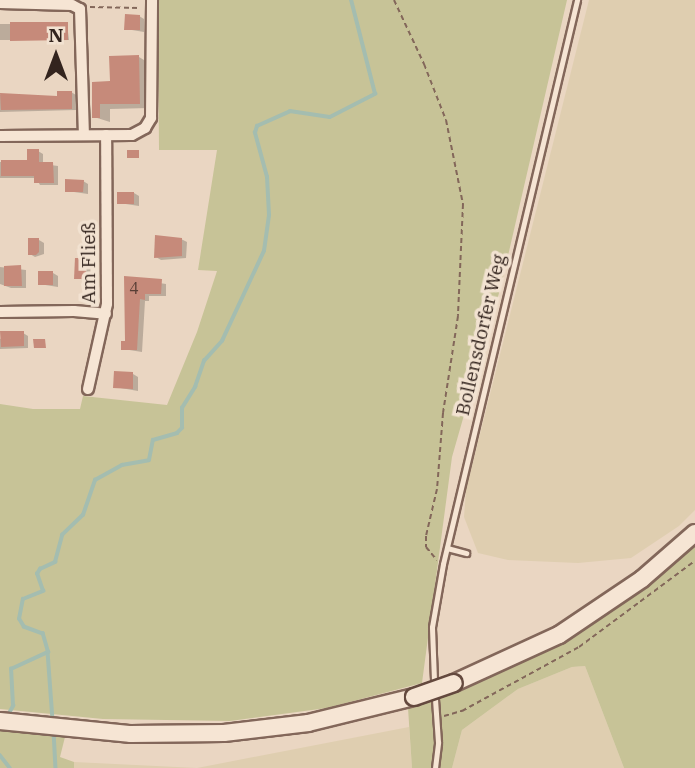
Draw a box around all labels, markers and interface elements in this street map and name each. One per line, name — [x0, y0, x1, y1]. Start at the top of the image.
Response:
north arrow — [21, 21, 91, 91]
text: N — [48, 23, 64, 47]
street label: Am Fließ — [78, 222, 100, 304]
street label: Bollensdorfer Weg — [451, 252, 511, 418]
house number: 4 — [129, 278, 139, 298]

